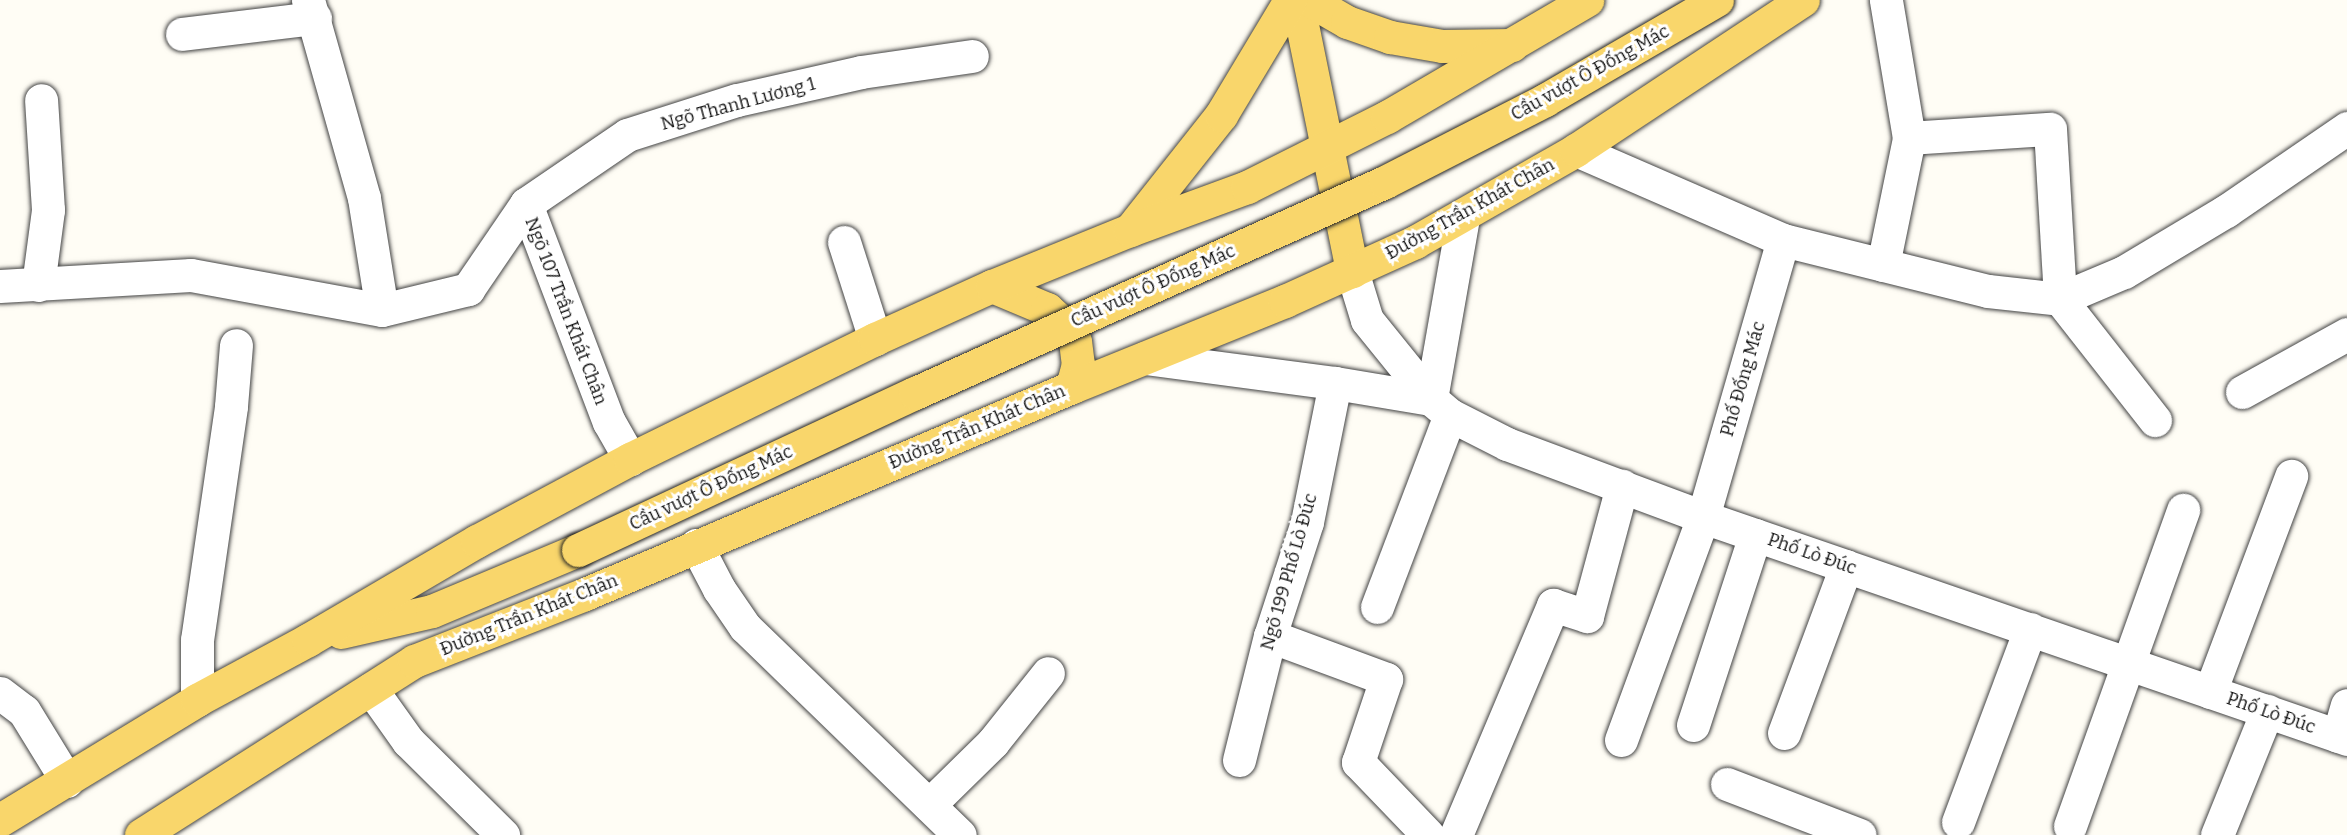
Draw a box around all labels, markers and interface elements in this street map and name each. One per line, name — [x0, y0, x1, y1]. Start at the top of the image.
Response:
street label: Cầu vượt Ô Đống Mác — [1507, 21, 1673, 125]
street label: Ngõ Thanh Lương 1 — [658, 73, 818, 135]
street label: Đường Trần Khát Chân — [1382, 154, 1558, 264]
street label: Ngõ 107 Trần Khát Chân — [520, 214, 612, 408]
street label: Cầu vượt Ô Đống Mác — [1068, 240, 1238, 332]
street label: Phố Đống Mác — [1716, 319, 1770, 439]
street label: Đường Trần Khát Chân — [886, 380, 1068, 474]
street label: Cầu vượt Ô Đống Mác — [626, 441, 796, 535]
street label: Ngõ 199 Phố Lò Đúc — [1256, 491, 1322, 653]
street label: Phố Lò Đúc — [1765, 529, 1859, 579]
street label: Đường Trần Khát Chân — [437, 570, 621, 660]
street label: Phố Lò Đúc — [2224, 688, 2318, 738]

